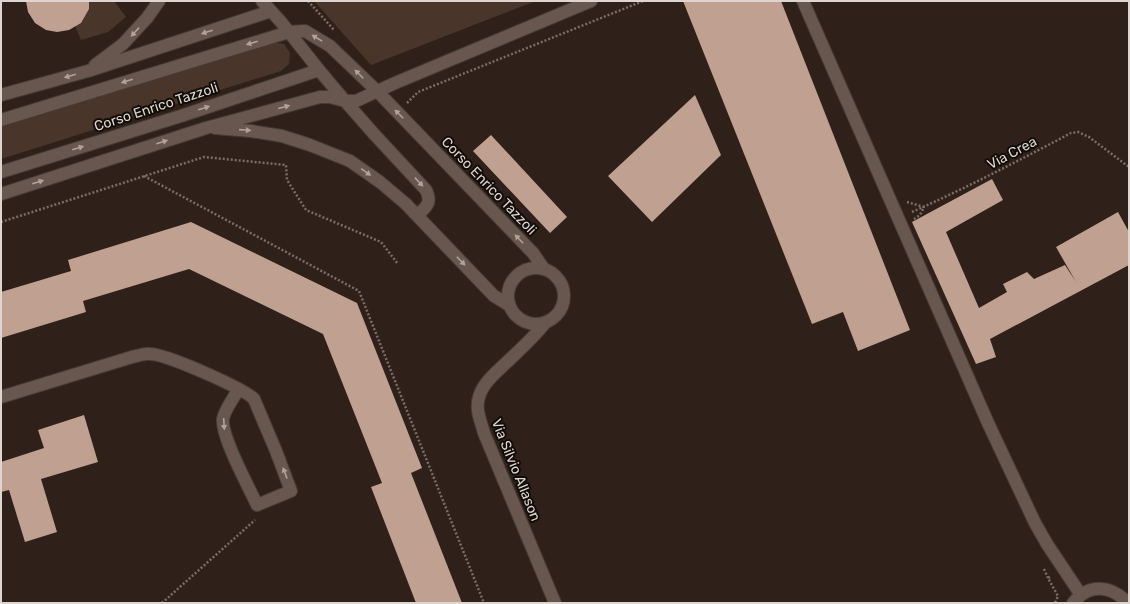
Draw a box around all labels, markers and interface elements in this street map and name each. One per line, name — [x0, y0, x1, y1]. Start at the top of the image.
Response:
one-way arrow — [131, 27, 140, 36]
one-way arrow — [201, 29, 213, 35]
one-way arrow — [311, 34, 323, 41]
one-way arrow — [245, 40, 257, 46]
one-way arrow — [354, 69, 364, 79]
one-way arrow — [64, 73, 77, 79]
one-way arrow — [121, 78, 133, 84]
street label: Corso Enrico Tazzoli — [92, 79, 220, 135]
one-way arrow — [278, 103, 290, 109]
one-way arrow — [199, 105, 211, 111]
one-way arrow — [394, 109, 404, 119]
one-way arrow — [239, 127, 251, 134]
street label: Via Crea — [984, 133, 1040, 173]
street label: Corso Enrico Tazzoli — [438, 134, 540, 238]
one-way arrow — [156, 139, 168, 145]
one-way arrow — [73, 145, 85, 151]
one-way arrow — [361, 168, 371, 176]
one-way arrow — [414, 177, 423, 187]
one-way arrow — [32, 179, 44, 185]
one-way arrow — [514, 234, 524, 244]
one-way arrow — [456, 256, 466, 266]
street label: Via Silvio Allason — [488, 416, 544, 524]
one-way arrow — [220, 418, 227, 430]
one-way arrow — [281, 467, 287, 479]

